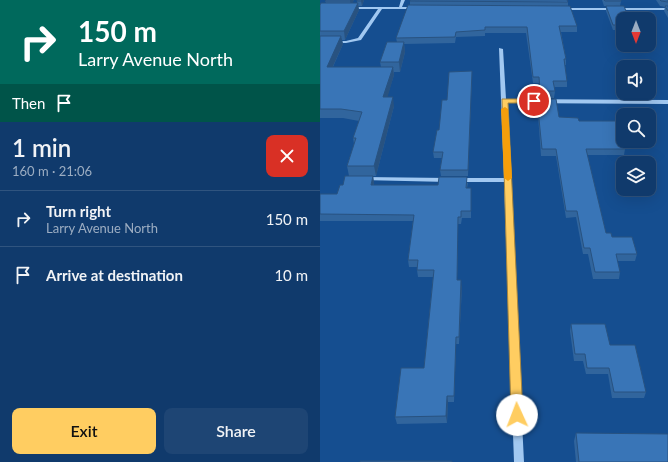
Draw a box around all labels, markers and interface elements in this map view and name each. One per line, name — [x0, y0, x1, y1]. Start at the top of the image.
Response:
north arrow — [616, 12, 656, 52]
map controls — [616, 12, 656, 196]
text: 150 m — [78, 14, 157, 48]
icon: right — [12, 16, 64, 68]
text: Larry Avenue North — [78, 48, 233, 70]
button: sound — [616, 60, 656, 100]
pin — [517, 84, 551, 118]
icon: arrive — [523, 90, 545, 112]
icon: arrive — [53, 92, 75, 114]
text: Then — [12, 94, 45, 112]
button: search — [616, 108, 656, 148]
text: 1 min — [12, 133, 71, 162]
button: close — [266, 135, 308, 177]
button: layers — [616, 156, 656, 196]
text: 160 m · 21:06 — [12, 163, 92, 179]
text: Turn right — [46, 202, 111, 220]
icon: right — [12, 208, 34, 230]
text: 150 m — [266, 210, 308, 228]
text: Larry Avenue North — [46, 220, 158, 236]
icon: arrive — [12, 264, 34, 286]
text: Arrive at destination — [46, 266, 183, 284]
text: 10 m — [274, 266, 308, 284]
position arrow — [496, 394, 538, 436]
button: Exit — [12, 408, 156, 454]
button: Share — [164, 408, 308, 454]

